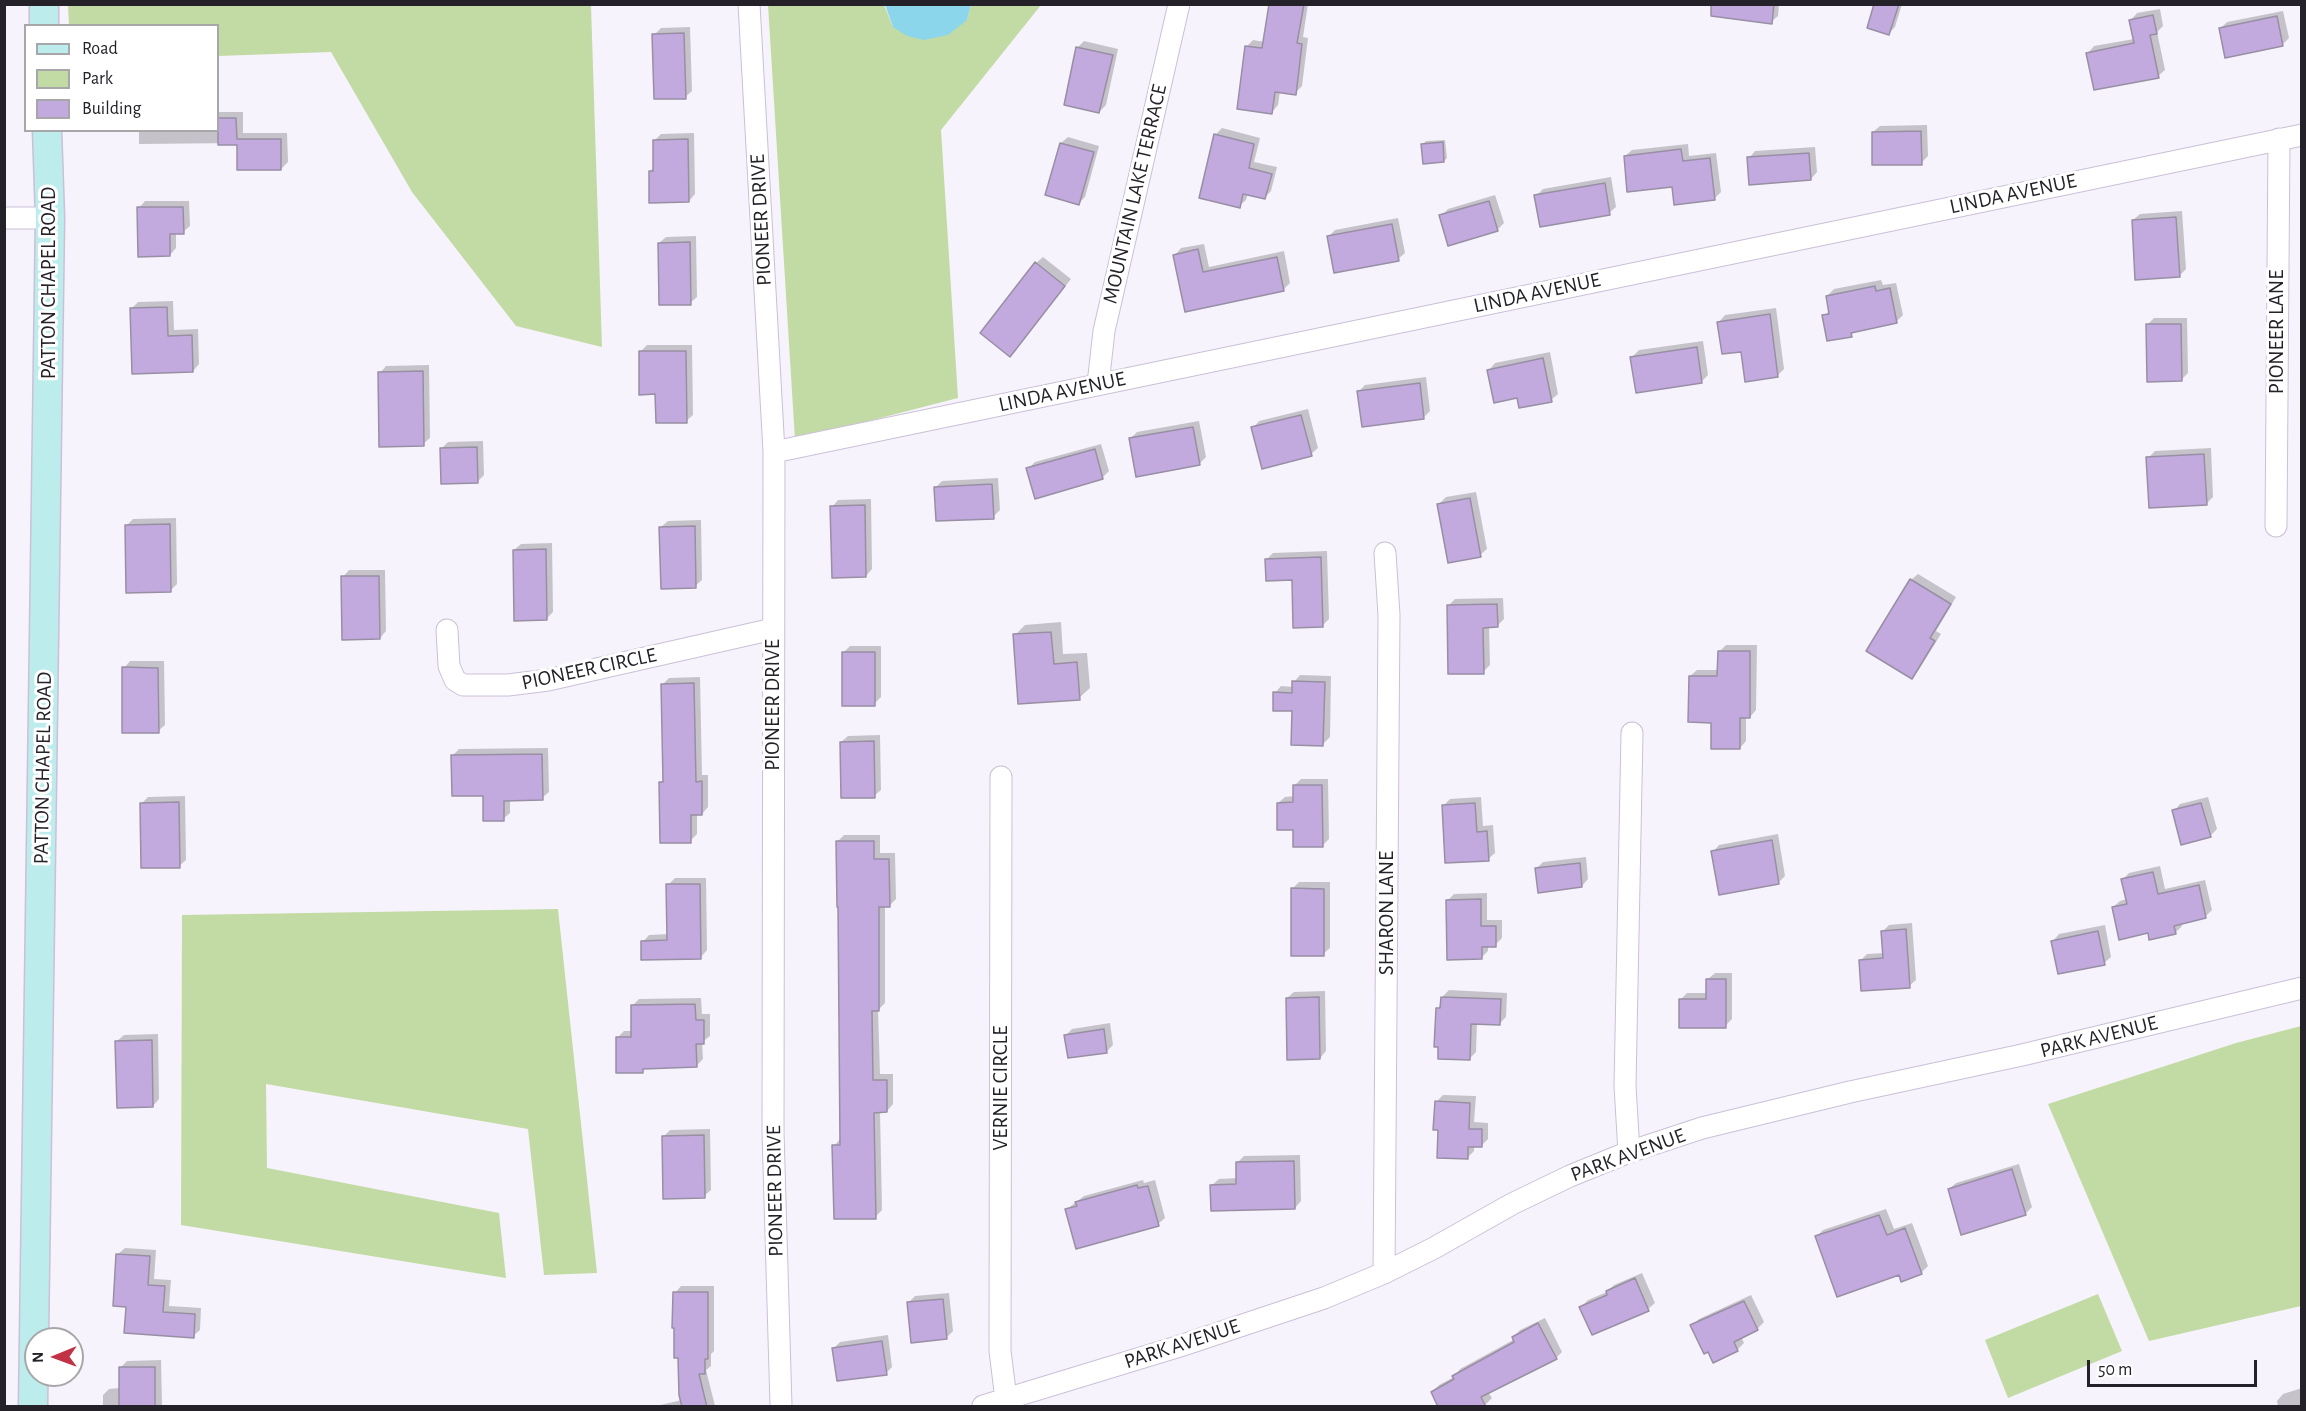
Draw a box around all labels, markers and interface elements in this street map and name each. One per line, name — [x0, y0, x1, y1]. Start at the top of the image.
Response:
legend — [24, 24, 219, 132]
text: Road — [82, 40, 118, 58]
text: Park — [82, 70, 113, 88]
street label: MOUNTAIN LAKE TERRACE — [1097, 82, 1173, 306]
text: Building — [82, 100, 141, 118]
street label: PIONEER DRIVE — [745, 154, 777, 286]
street label: LINDA AVENUE — [1947, 168, 2079, 220]
street label: PATTON CHAPEL ROAD — [36, 187, 62, 379]
street label: LINDA AVENUE — [1471, 267, 1603, 319]
street label: PIONEER LANE — [2264, 270, 2290, 394]
street label: LINDA AVENUE — [996, 366, 1128, 418]
street label: PIONEER DRIVE — [760, 639, 786, 771]
street label: PIONEER CIRCLE — [519, 642, 659, 696]
street label: PATTON CHAPEL ROAD — [29, 671, 57, 865]
street label: SHARON LANE — [1374, 851, 1400, 975]
street label: PARK AVENUE — [2038, 1010, 2160, 1064]
street label: VERNIE CIRCLE — [988, 1026, 1014, 1150]
street label: PARK AVENUE — [1567, 1123, 1689, 1187]
street label: PIONEER DRIVE — [761, 1125, 789, 1257]
street label: PARK AVENUE — [1121, 1313, 1243, 1375]
north arrow — [24, 1327, 84, 1387]
scale bar — [2090, 1348, 2260, 1386]
text: N — [30, 1352, 46, 1363]
text: 50 m — [2098, 1361, 2132, 1379]

